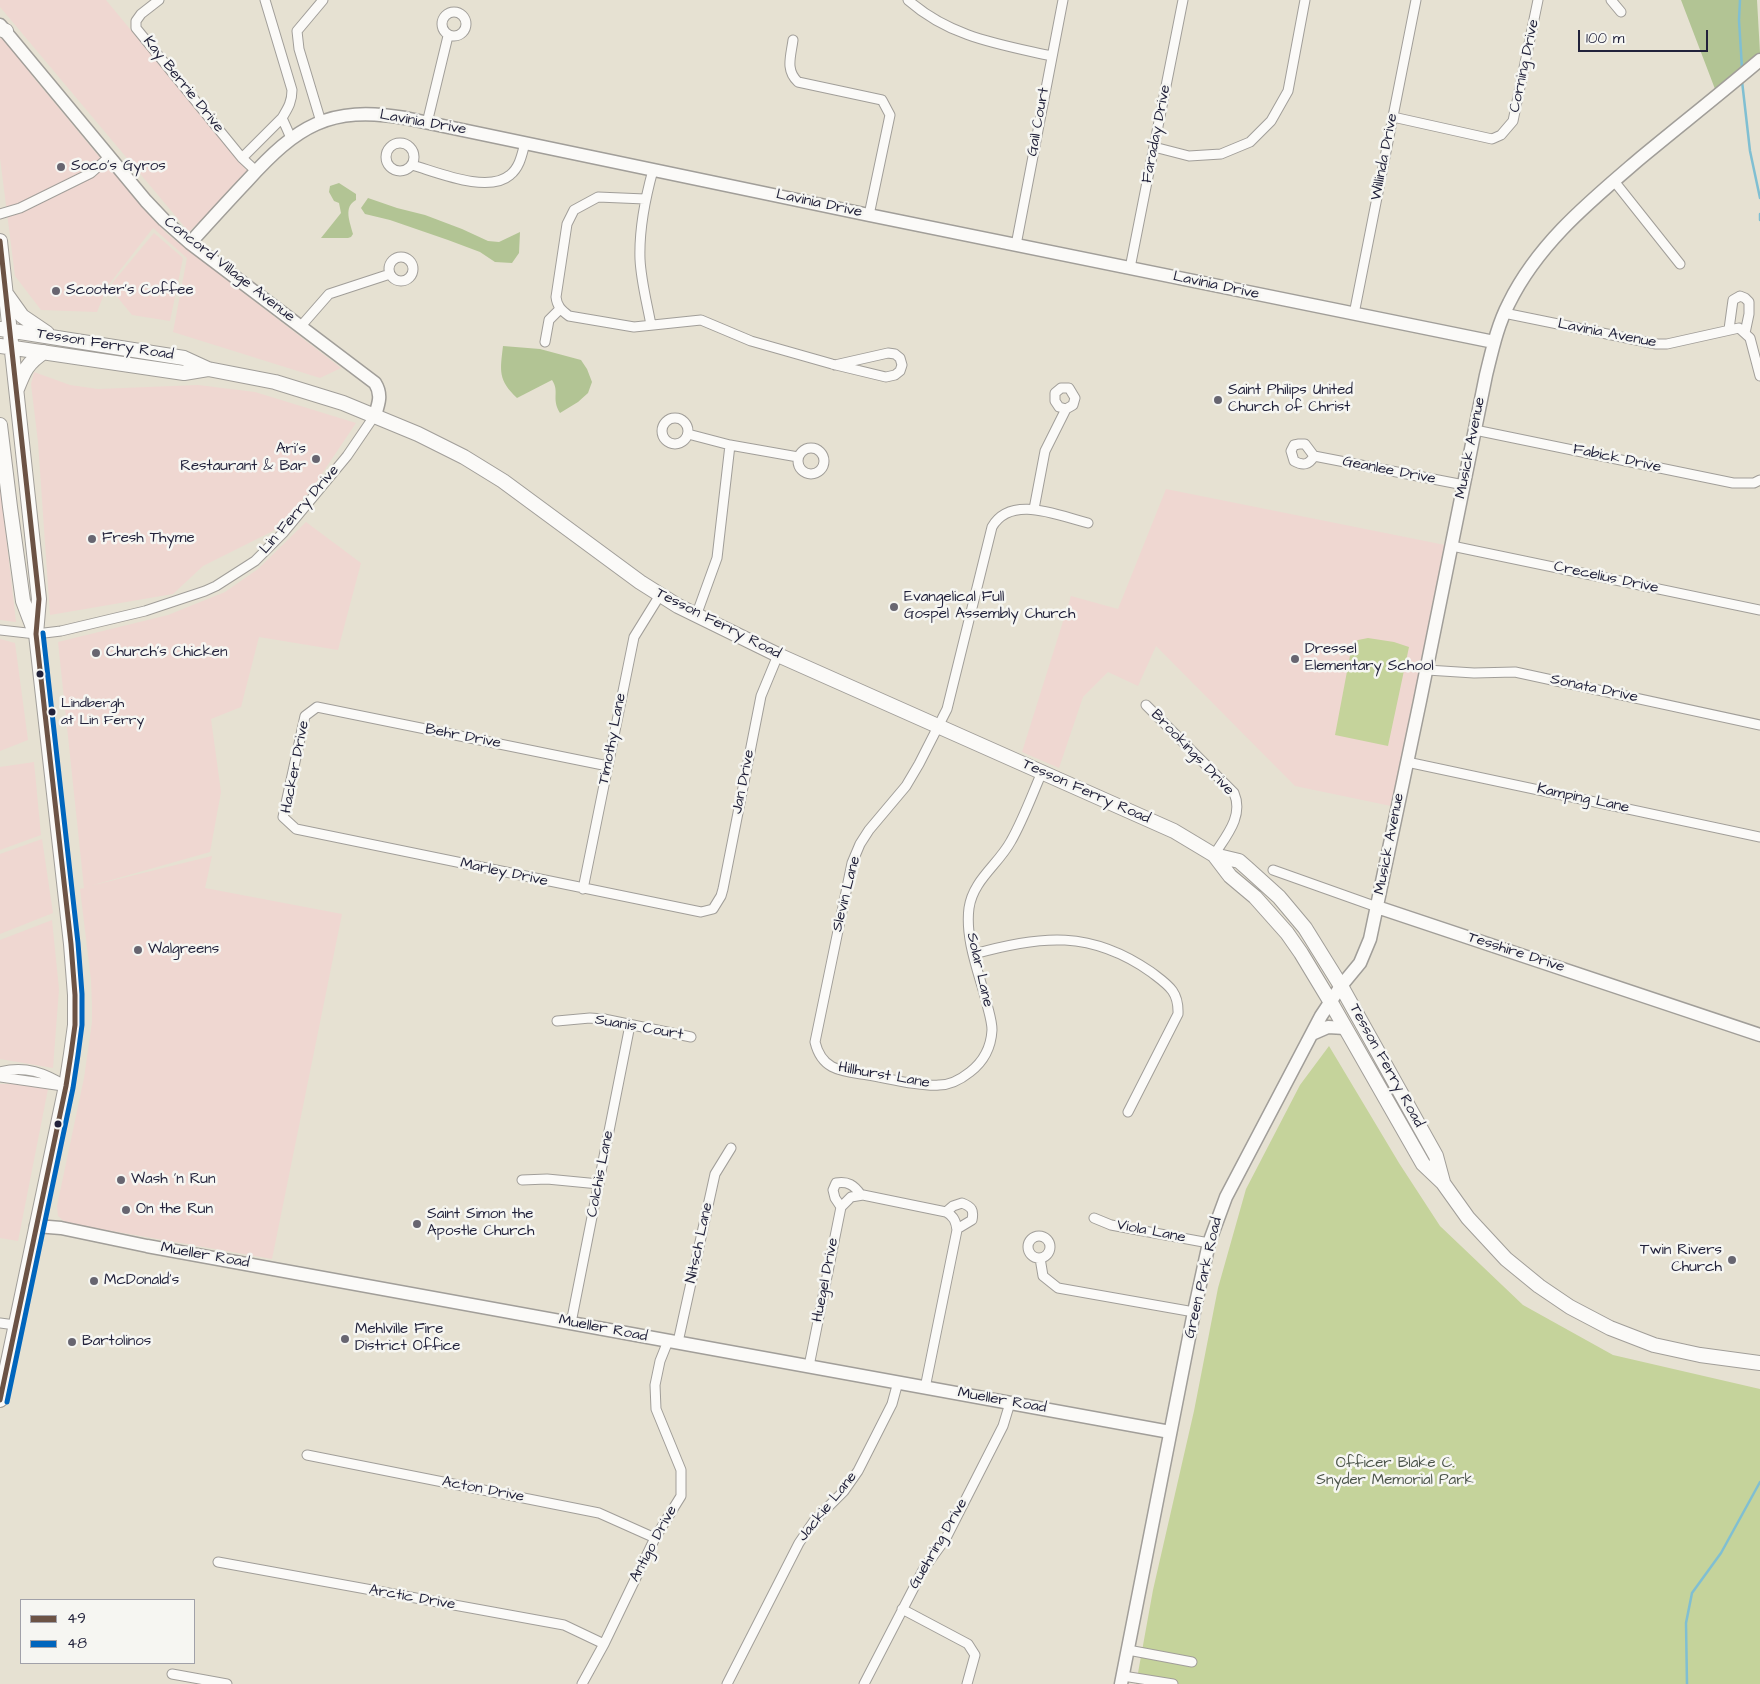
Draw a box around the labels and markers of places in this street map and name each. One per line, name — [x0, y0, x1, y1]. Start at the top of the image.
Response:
place label: Soco's Gyros — [71, 158, 166, 176]
marker: Soco's Gyros — [55, 161, 67, 173]
place label: Scooter's Coffee — [66, 282, 194, 300]
marker: Scooter's Coffee — [50, 285, 62, 297]
place label: Saint Philips United Church of Christ — [1228, 382, 1353, 417]
marker: Saint Philips United Church of Christ — [1212, 394, 1224, 406]
place label: Ari’s Restaurant & Bar — [180, 441, 306, 476]
marker: Ari’s Restaurant & Bar — [310, 453, 322, 465]
place label: Fresh Thyme — [102, 530, 195, 548]
marker: Fresh Thyme — [86, 533, 98, 545]
place label: Evangelical Full Gospel Assembly Church — [904, 589, 1076, 624]
marker: Evangelical Full Gospel Assembly Church — [888, 601, 900, 613]
place label: Dressel Elementary School — [1305, 641, 1434, 676]
place label: Church's Chicken — [106, 644, 227, 662]
marker: Church's Chicken — [90, 647, 102, 659]
marker: Dressel Elementary School — [1289, 653, 1301, 665]
unlabelled marker — [35, 669, 45, 679]
place label: Lindbergh at Lin Ferry — [61, 696, 144, 729]
marker: Lindbergh at Lin Ferry — [47, 707, 57, 717]
place label: Walgreens — [148, 941, 219, 959]
marker: Walgreens — [132, 944, 144, 956]
unlabelled marker — [53, 1119, 63, 1129]
place label: Wash ‘n Run — [131, 1171, 215, 1189]
marker: Wash ‘n Run — [115, 1174, 127, 1186]
place label: On the Run — [136, 1201, 213, 1219]
marker: On the Run — [120, 1204, 132, 1216]
place label: Saint Simon the Apostle Church — [427, 1206, 534, 1241]
marker: Saint Simon the Apostle Church — [411, 1218, 423, 1230]
place label: Twin Rivers Church — [1640, 1242, 1722, 1277]
marker: Twin Rivers Church — [1726, 1254, 1738, 1266]
place label: McDonald's — [104, 1272, 179, 1290]
marker: McDonald's — [88, 1275, 100, 1287]
place label: Mehlville Fire District Office — [355, 1321, 460, 1356]
place label: Bartolinos — [82, 1333, 151, 1351]
marker: Mehlville Fire District Office — [339, 1333, 351, 1345]
marker: Bartolinos — [66, 1336, 78, 1348]

